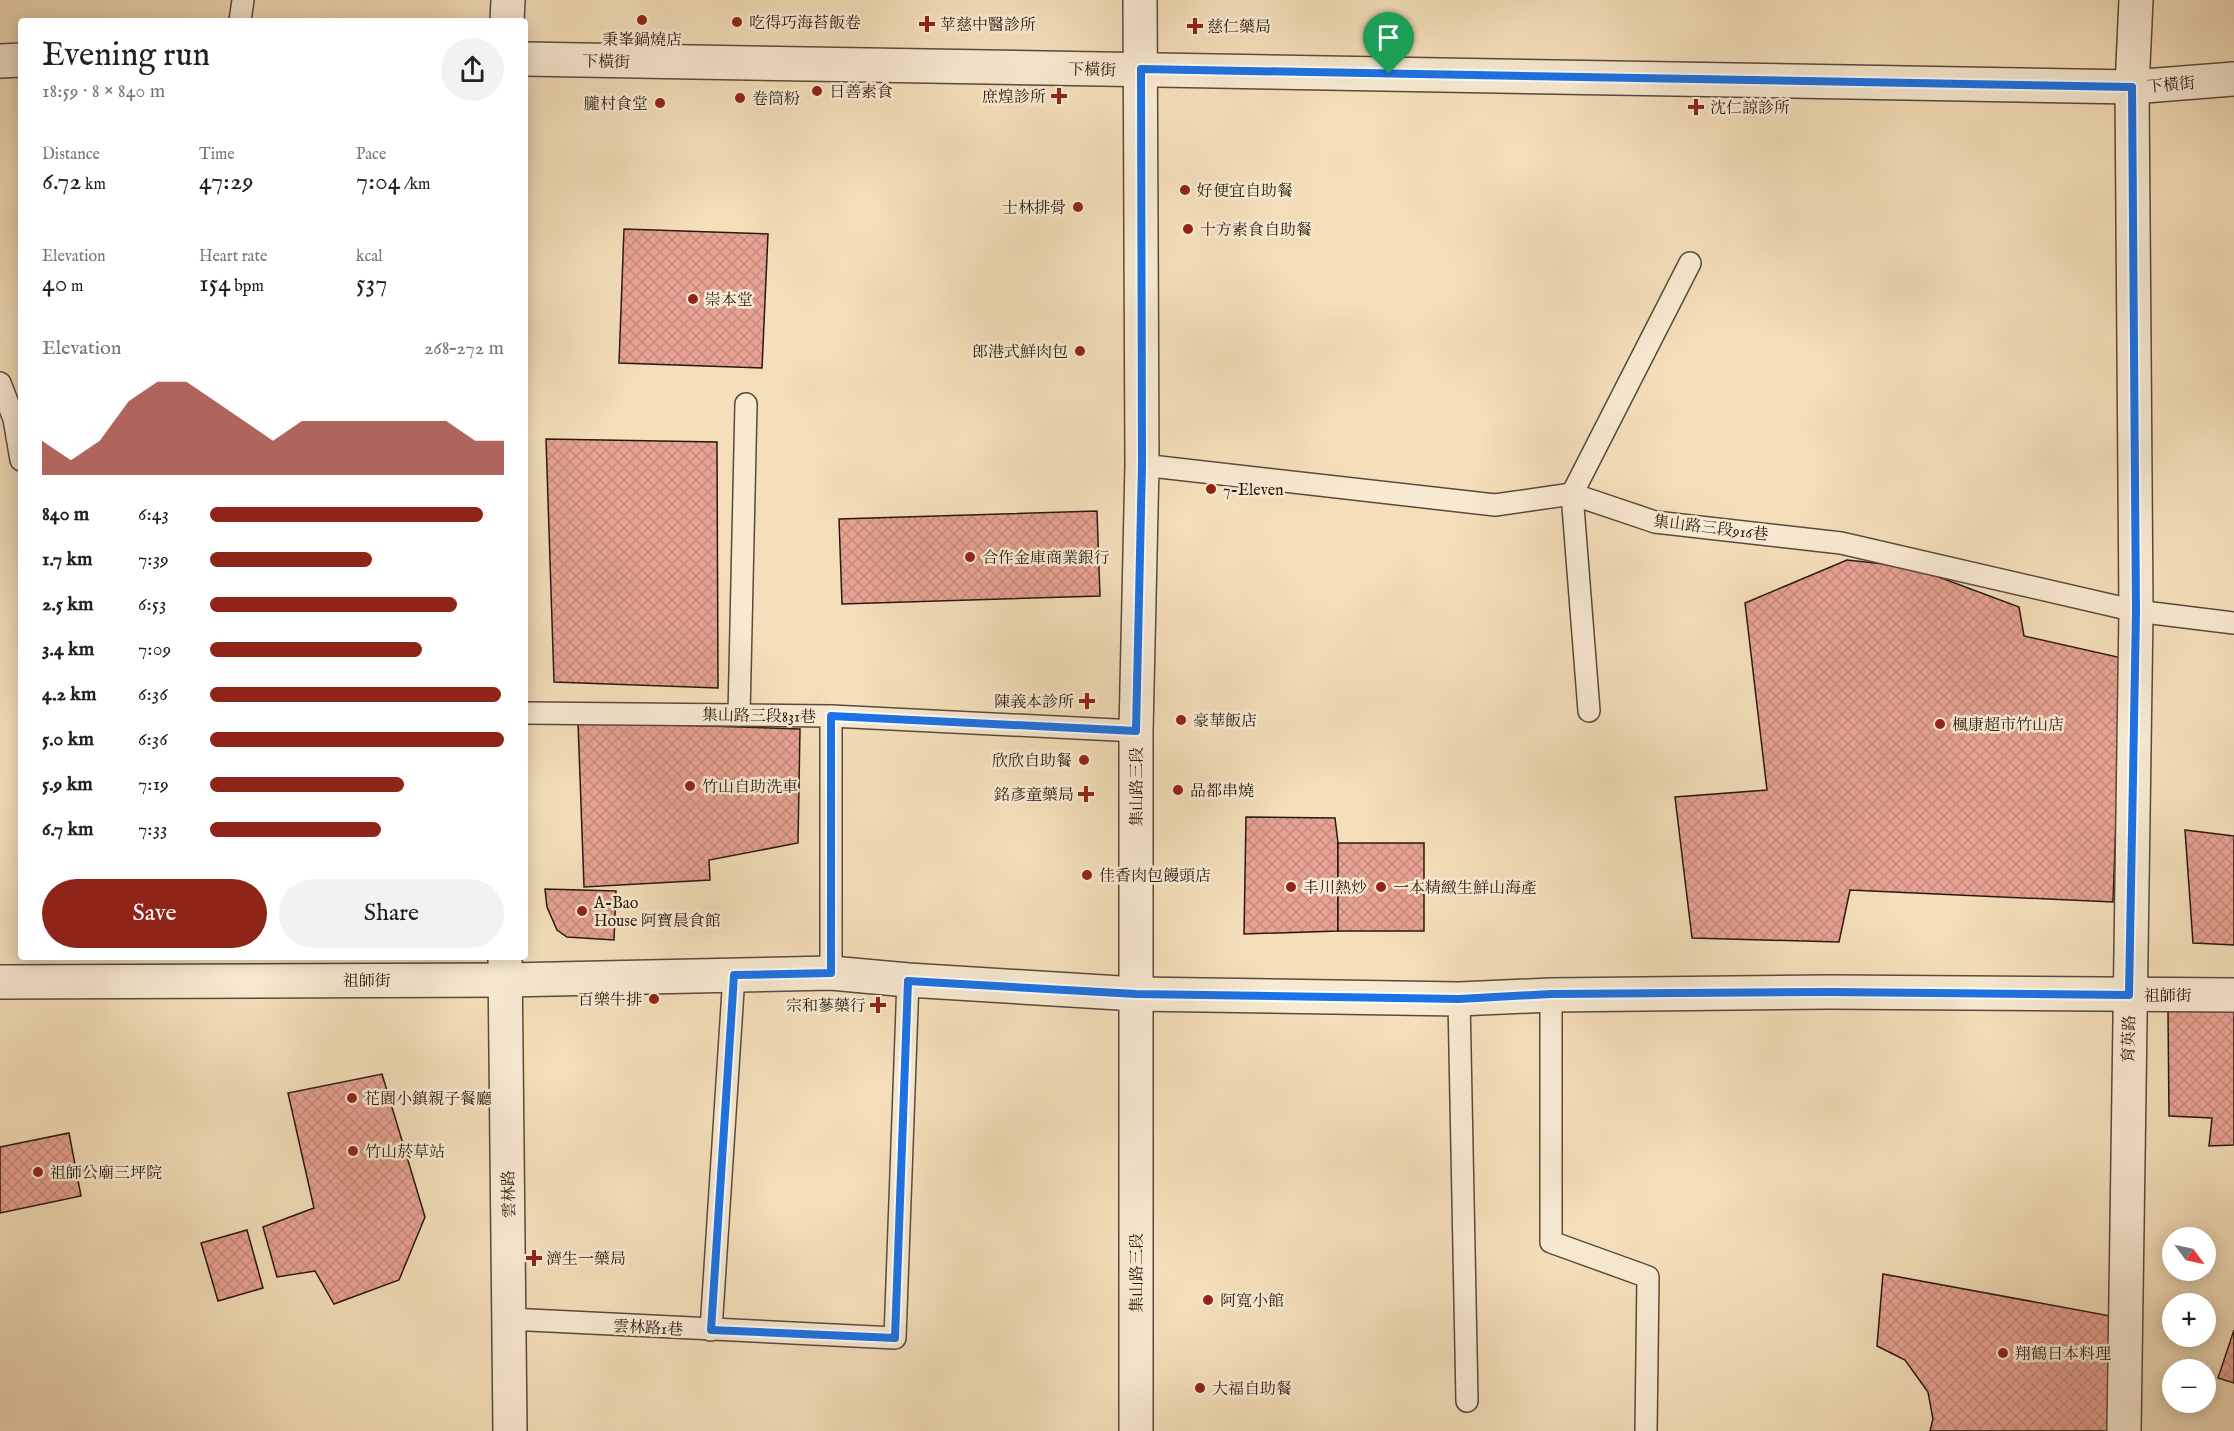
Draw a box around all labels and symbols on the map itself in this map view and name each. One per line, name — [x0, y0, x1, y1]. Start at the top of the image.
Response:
pin — [1363, 12, 1414, 74]
marker: 秉峯鍋燒店 — [635, 13, 649, 27]
place label: 吃得巧海苔飯卷 — [749, 14, 861, 34]
marker: 吃得巧海苔飯卷 — [730, 15, 744, 29]
marker: 苹慈中醫診所 — [918, 15, 936, 33]
place label: 苹慈中醫診所 — [940, 16, 1036, 36]
place label: 慈仁藥局 — [1207, 18, 1271, 38]
marker: 慈仁藥局 — [1188, 19, 1202, 33]
place label: 秉峯鍋燒店 — [602, 31, 682, 51]
street label: 下橫街 — [582, 53, 630, 73]
street label: 下橫街 — [1068, 61, 1116, 81]
street label: 下橫街 — [2146, 74, 2196, 98]
place label: 日善素食 — [829, 83, 893, 103]
marker: 日善素食 — [810, 84, 824, 98]
marker: 庶煌診所 — [1050, 87, 1068, 105]
place label: 庶煌診所 — [982, 88, 1046, 108]
place label: 卷筒粉 — [752, 90, 800, 110]
marker: 卷筒粉 — [733, 91, 747, 105]
place label: 朧村食堂 — [584, 95, 648, 115]
marker: 朧村食堂 — [653, 96, 667, 110]
marker: 沈仁諒診所 — [1687, 98, 1705, 116]
place label: 沈仁諒診所 — [1710, 99, 1790, 119]
place label: 好便宜自助餐 — [1197, 182, 1293, 202]
marker: 好便宜自助餐 — [1178, 183, 1192, 197]
place label: 士林排骨 — [1002, 199, 1066, 219]
marker: 士林排骨 — [1071, 200, 1085, 214]
place label: 十方素食自助餐 — [1200, 221, 1312, 241]
marker: 十方素食自助餐 — [1181, 222, 1195, 236]
place label: 崇本堂 — [705, 291, 753, 311]
marker: 崇本堂 — [686, 292, 700, 306]
place label: 郎港式鮮肉包 — [972, 343, 1068, 363]
marker: 郎港式鮮肉包 — [1073, 344, 1087, 358]
place label: 7-Eleven — [1223, 481, 1284, 501]
marker: 7-Eleven — [1204, 482, 1218, 496]
street label: 集山路三段916巷 — [1652, 512, 1769, 546]
place label: 合作金庫商業銀行 — [982, 549, 1110, 569]
marker: 合作金庫商業銀行 — [963, 550, 977, 564]
marker: 陳義本診所 — [1078, 692, 1096, 710]
place label: 陳義本診所 — [994, 693, 1074, 713]
street label: 集山路三段831巷 — [702, 706, 816, 728]
place label: 豪華飯店 — [1193, 712, 1257, 732]
marker: 豪華飯店 — [1174, 713, 1188, 727]
place label: 楓康超市竹山店 — [1952, 716, 2064, 736]
marker: 楓康超市竹山店 — [1933, 717, 1947, 731]
street label: 集山路三段 — [1128, 747, 1148, 827]
place label: 欣欣自助餐 — [992, 752, 1072, 772]
marker: 欣欣自助餐 — [1077, 753, 1091, 767]
place label: 竹山自助洗車 — [702, 778, 798, 798]
marker: 竹山自助洗車 — [683, 779, 697, 793]
place label: 品都串燒 — [1190, 782, 1254, 802]
marker: 品都串燒 — [1171, 783, 1185, 797]
place label: 銘彥童藥局 — [994, 786, 1074, 806]
marker: 銘彥童藥局 — [1079, 787, 1093, 801]
place label: 佳香肉包饅頭店 — [1099, 867, 1211, 887]
marker: 佳香肉包饅頭店 — [1080, 868, 1094, 882]
place label: 丰川熱炒 — [1303, 879, 1367, 899]
place label: 一本精緻生鮮山海產 — [1393, 879, 1537, 899]
marker: 丰川熱炒 — [1284, 880, 1298, 894]
marker: 一本精緻生鮮山海產 — [1374, 880, 1388, 894]
place label: A-Bao House 阿寶晨食館 — [593, 894, 721, 932]
marker: A-Bao House 阿寶晨食館 — [575, 904, 589, 918]
street label: 祖師街 — [343, 972, 391, 992]
street label: 祖師街 — [2144, 987, 2192, 1007]
place label: 百樂牛排 — [578, 991, 642, 1011]
marker: 百樂牛排 — [647, 992, 661, 1006]
place label: 宗和蔘藥行 — [786, 997, 866, 1017]
marker: 宗和蔘藥行 — [871, 998, 885, 1012]
street label: 育英路 — [2120, 1015, 2140, 1063]
place label: 花園小鎮親子餐廳 — [364, 1090, 492, 1110]
marker: 花園小鎮親子餐廳 — [345, 1091, 359, 1105]
place label: 竹山菸草站 — [365, 1143, 445, 1163]
marker: 竹山菸草站 — [346, 1144, 360, 1158]
place label: 祖師公廟三坪院 — [50, 1164, 162, 1184]
marker: 祖師公廟三坪院 — [31, 1165, 45, 1179]
street label: 雲林路 — [500, 1170, 520, 1218]
north arrow — [2162, 1227, 2216, 1281]
street label: 集山路三段 — [1128, 1233, 1148, 1313]
place label: 濟生一藥局 — [546, 1250, 626, 1270]
marker: 濟生一藥局 — [527, 1251, 541, 1265]
place label: 阿寬小館 — [1220, 1292, 1284, 1312]
marker: 阿寬小館 — [1201, 1293, 1215, 1307]
street label: 雲林路1巷 — [612, 1317, 683, 1341]
place label: 翔鶴日本料理 — [2015, 1345, 2111, 1365]
marker: 翔鶴日本料理 — [1996, 1346, 2010, 1360]
place label: 大福自助餐 — [1212, 1380, 1292, 1400]
marker: 大福自助餐 — [1193, 1381, 1207, 1395]

